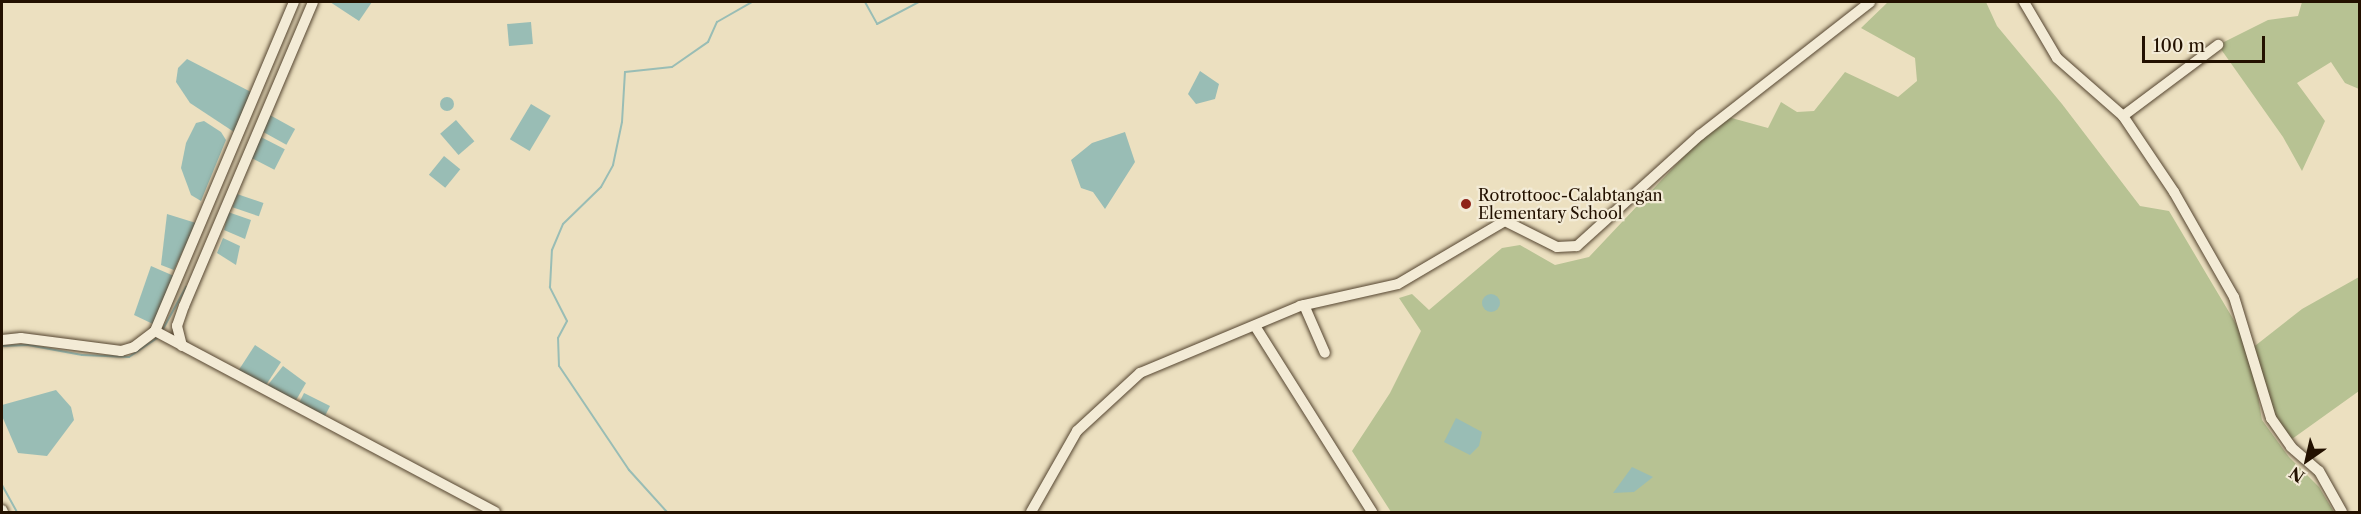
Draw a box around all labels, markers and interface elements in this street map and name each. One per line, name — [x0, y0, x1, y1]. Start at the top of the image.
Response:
scale bar — [2145, 24, 2268, 62]
text: 100 m — [2153, 35, 2205, 57]
place label: Rotrottooc-Calabtangan Elementary School — [1478, 185, 1663, 223]
marker: Rotrottooc-Calabtangan Elementary School — [1459, 197, 1473, 211]
north arrow — [2277, 430, 2337, 490]
text: N — [2286, 463, 2308, 487]

